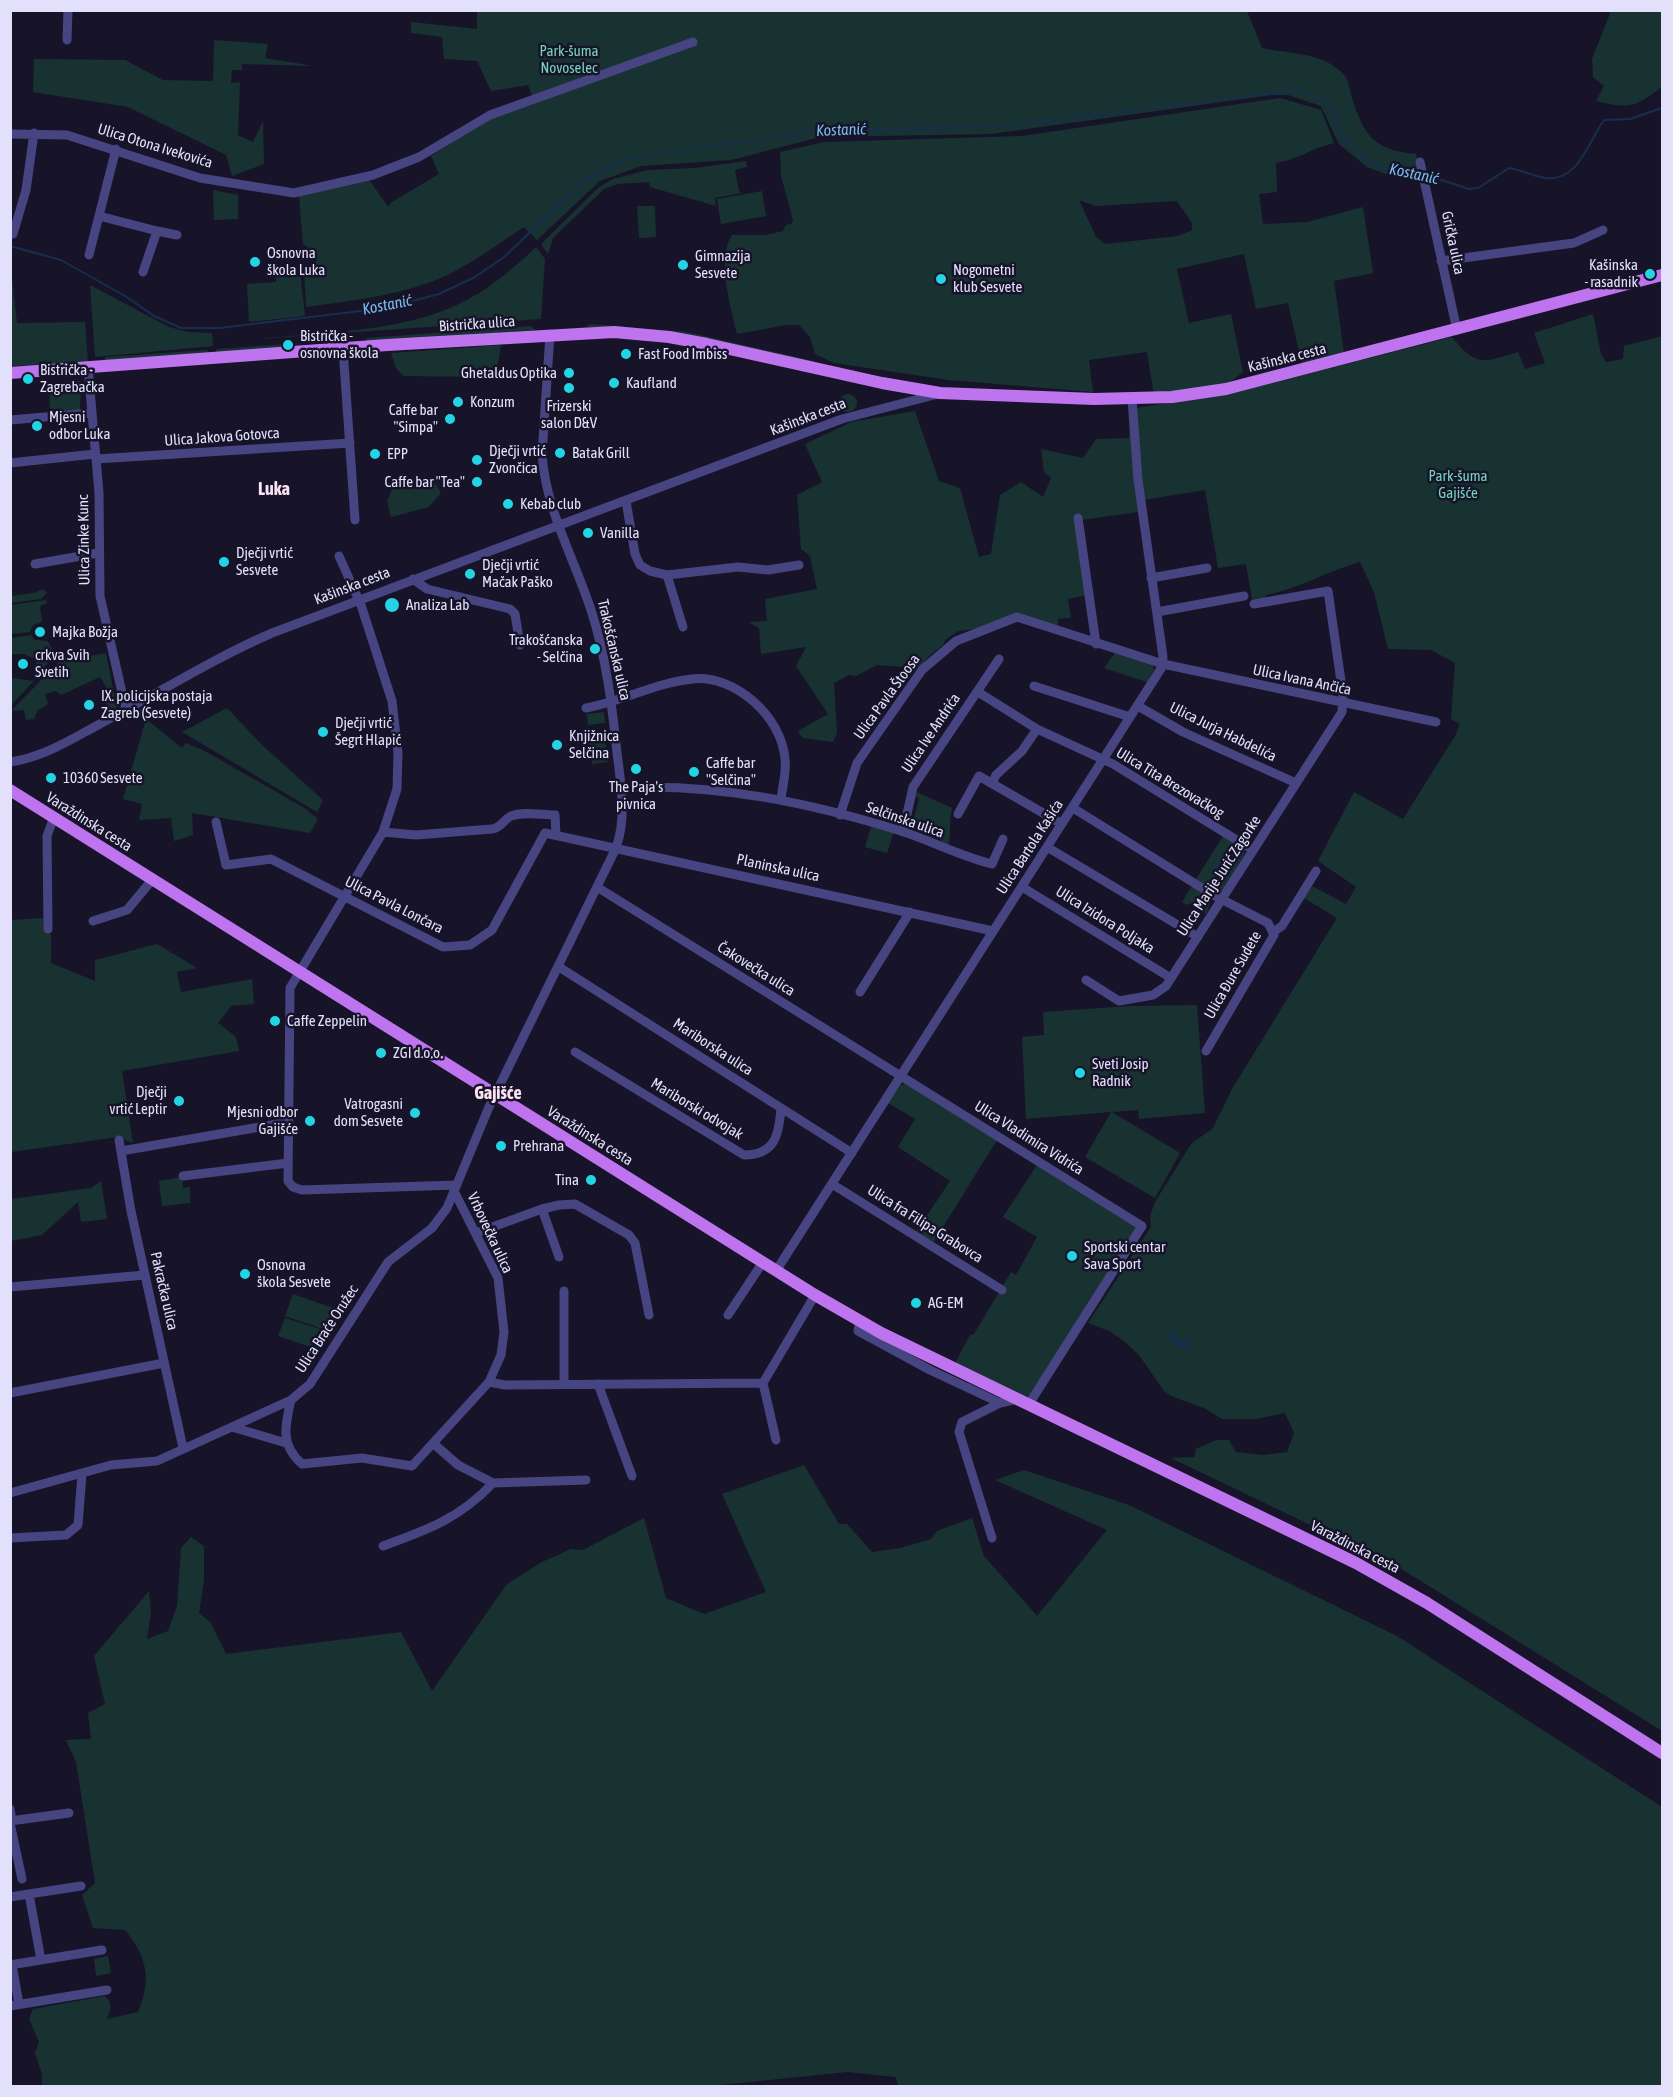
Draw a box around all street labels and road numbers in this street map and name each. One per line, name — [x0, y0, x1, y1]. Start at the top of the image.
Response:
street label: Ulica Otona Ivekovića — [95, 120, 215, 172]
street label: Grička ulica — [1438, 210, 1468, 276]
street label: Bistrička ulica — [438, 312, 516, 336]
street label: Kašinska cesta — [1246, 340, 1328, 376]
street label: Kašinska cesta — [767, 394, 849, 440]
street label: Ulica Jakova Gotovca — [164, 424, 280, 450]
street label: Ulica Zinke Kunc — [74, 494, 94, 586]
street label: Kašinska cesta — [311, 563, 393, 609]
street label: Trakošćanska ulica — [594, 598, 634, 702]
street label: Ulica Pavla Štoosa — [850, 651, 924, 743]
street label: Ulica Ivana Ančića — [1251, 661, 1353, 699]
street label: Ulica Ive Andrića — [898, 690, 964, 776]
street label: Ulica Jurja Habdelića — [1167, 698, 1279, 766]
street label: Ulica Tita Brezovačkog — [1113, 744, 1227, 822]
street label: Varaždinska cesta — [43, 788, 135, 856]
street label: Ulica Bartola Kašića — [993, 797, 1067, 897]
street label: Selčinska ulica — [864, 798, 946, 842]
street label: Ulica Marije Jurić Zagorke — [1173, 812, 1265, 940]
street label: Planinska ulica — [735, 850, 821, 886]
street label: Ulica Pavla Lončara — [342, 873, 446, 937]
street label: Ulica Izidora Poljaka — [1052, 882, 1158, 958]
street label: Ulica Đure Sudete — [1201, 928, 1265, 1022]
street label: Čakovečka ulica — [714, 938, 798, 1000]
street label: Mariborska ulica — [670, 1015, 756, 1079]
street label: Mariborski odvojak — [647, 1074, 747, 1144]
street label: Ulica Vladimira Vidrića — [971, 1097, 1087, 1179]
street label: Varaždinska cesta — [544, 1102, 636, 1170]
street label: Ulica fra Filipa Grabovca — [864, 1181, 986, 1267]
street label: Vrbovečka ulica — [463, 1190, 517, 1276]
street label: Pakračka ulica — [146, 1250, 182, 1332]
street label: Ulica Braće Oružec — [292, 1282, 362, 1376]
street label: Varaždinska cesta — [1307, 1517, 1403, 1577]

